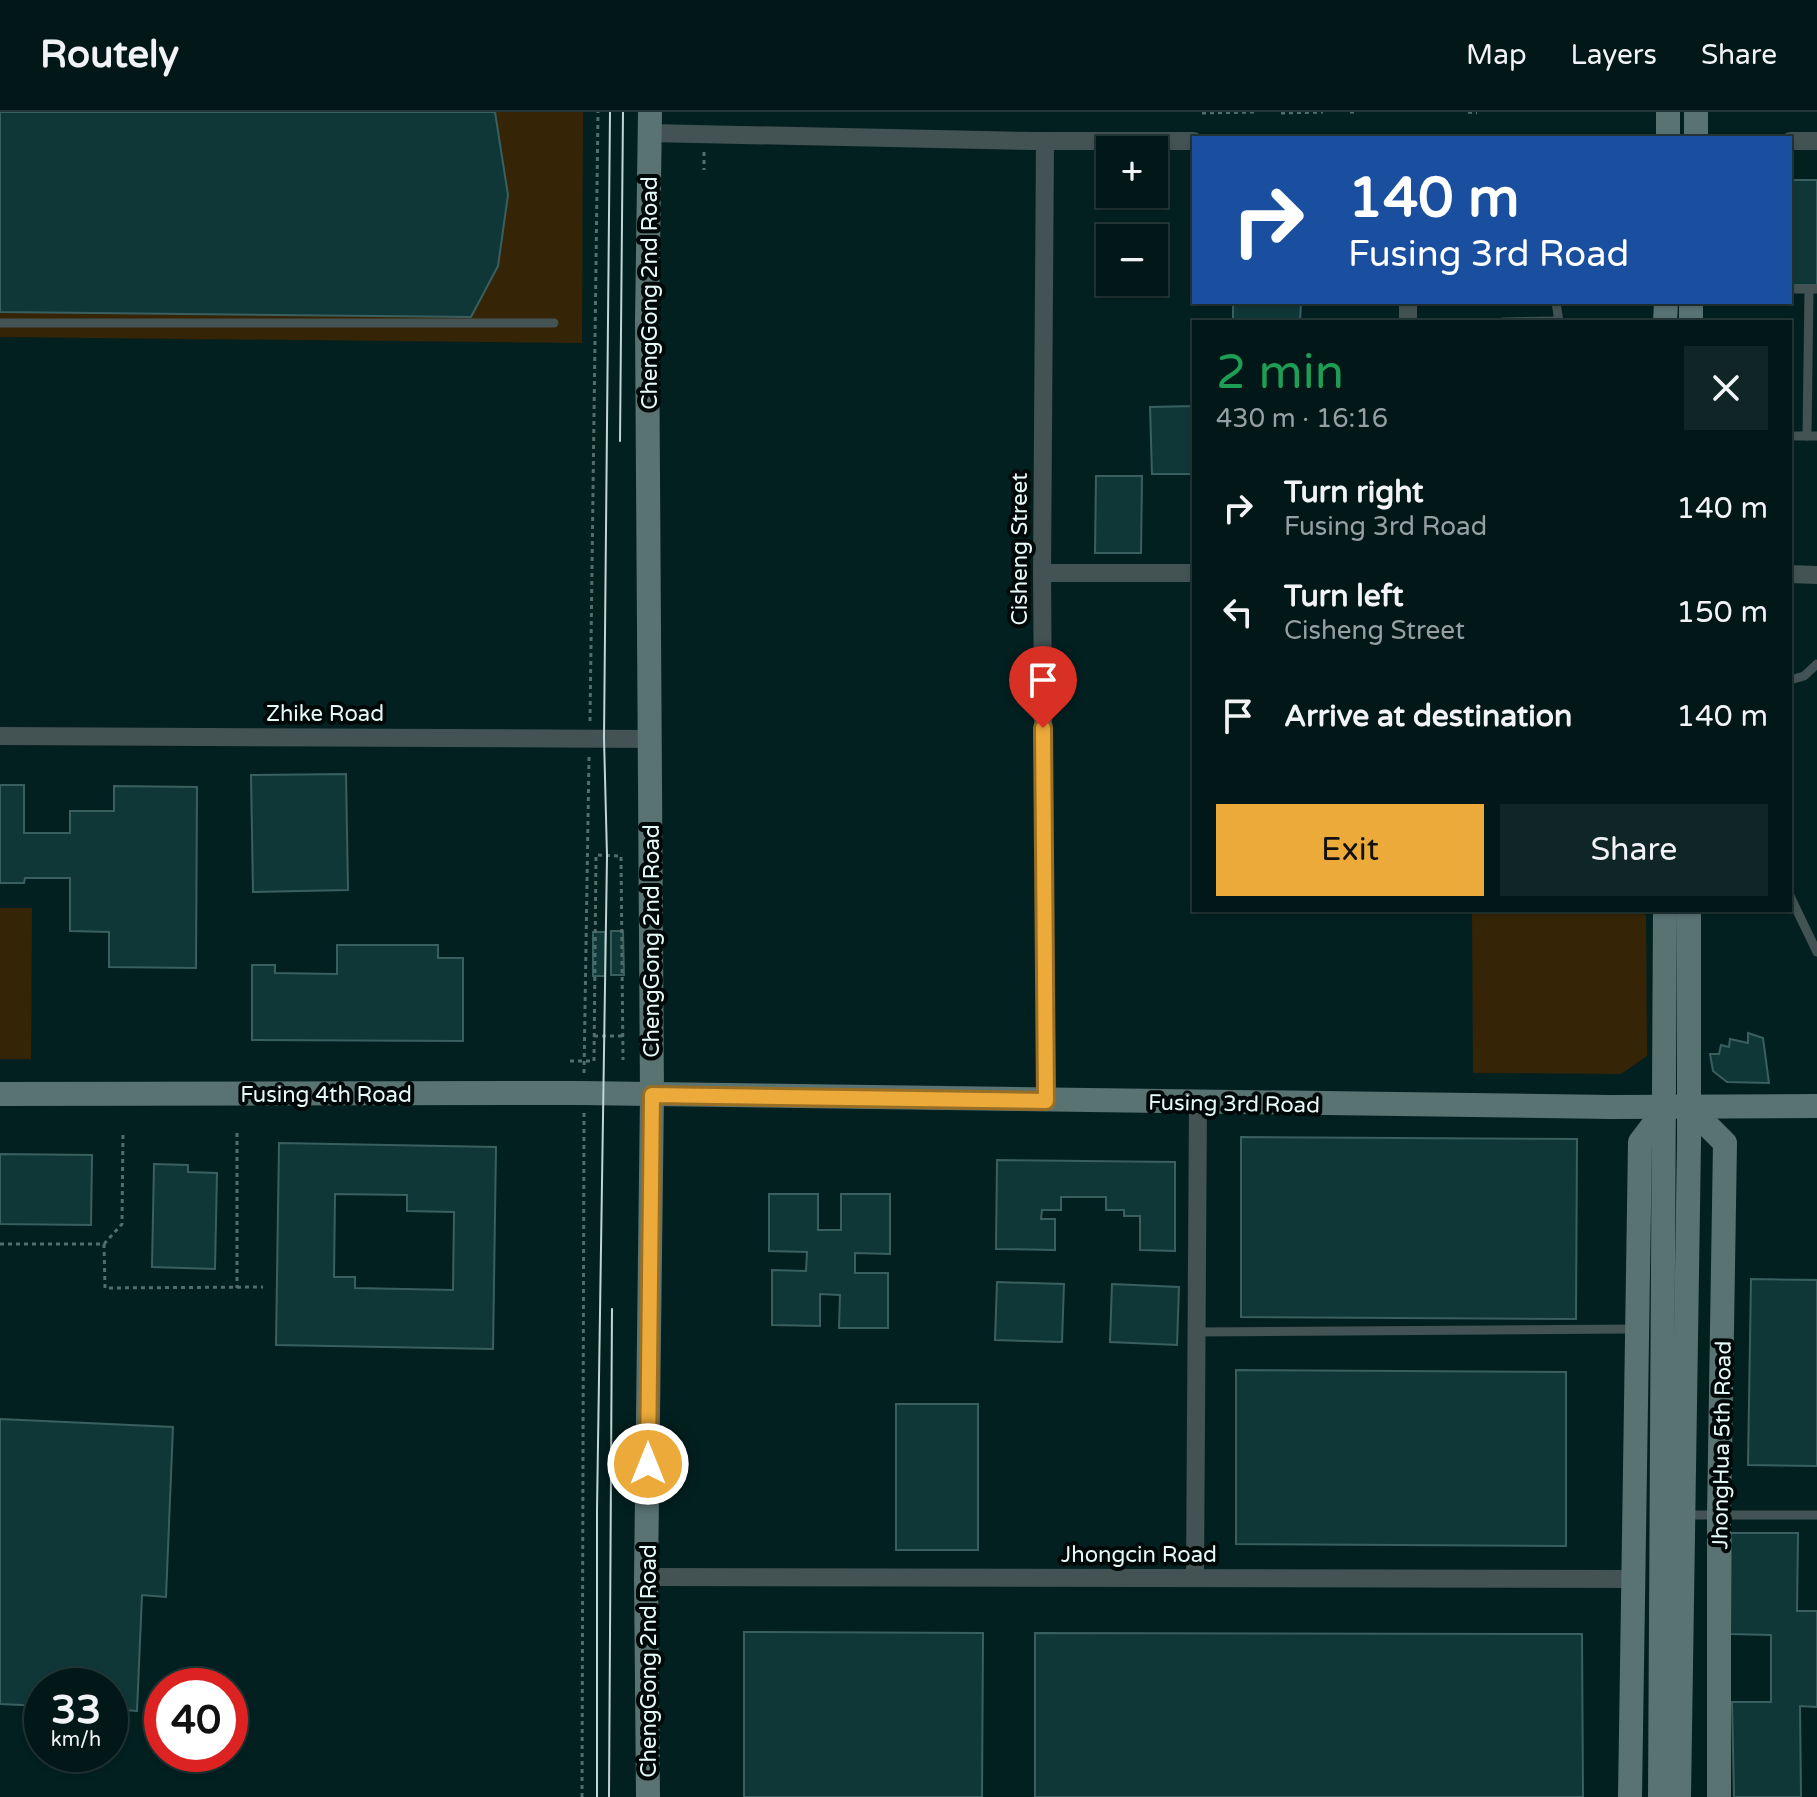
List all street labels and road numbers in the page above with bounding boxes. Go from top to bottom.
street label: ChengGong 2nd Road [637,176,663,410]
street label: Cisheng Street [1007,472,1033,626]
street label: Zhike Road [266,701,384,727]
street label: ChengGong 2nd Road [639,824,665,1058]
street label: Fusing 4th Road [240,1082,412,1108]
street label: Fusing 3rd Road [1148,1090,1320,1118]
street label: JhongHua 5th Road [1707,1341,1737,1549]
street label: Jhongcin Road [1061,1542,1217,1568]
street label: ChengGong 2nd Road [636,1544,662,1778]

